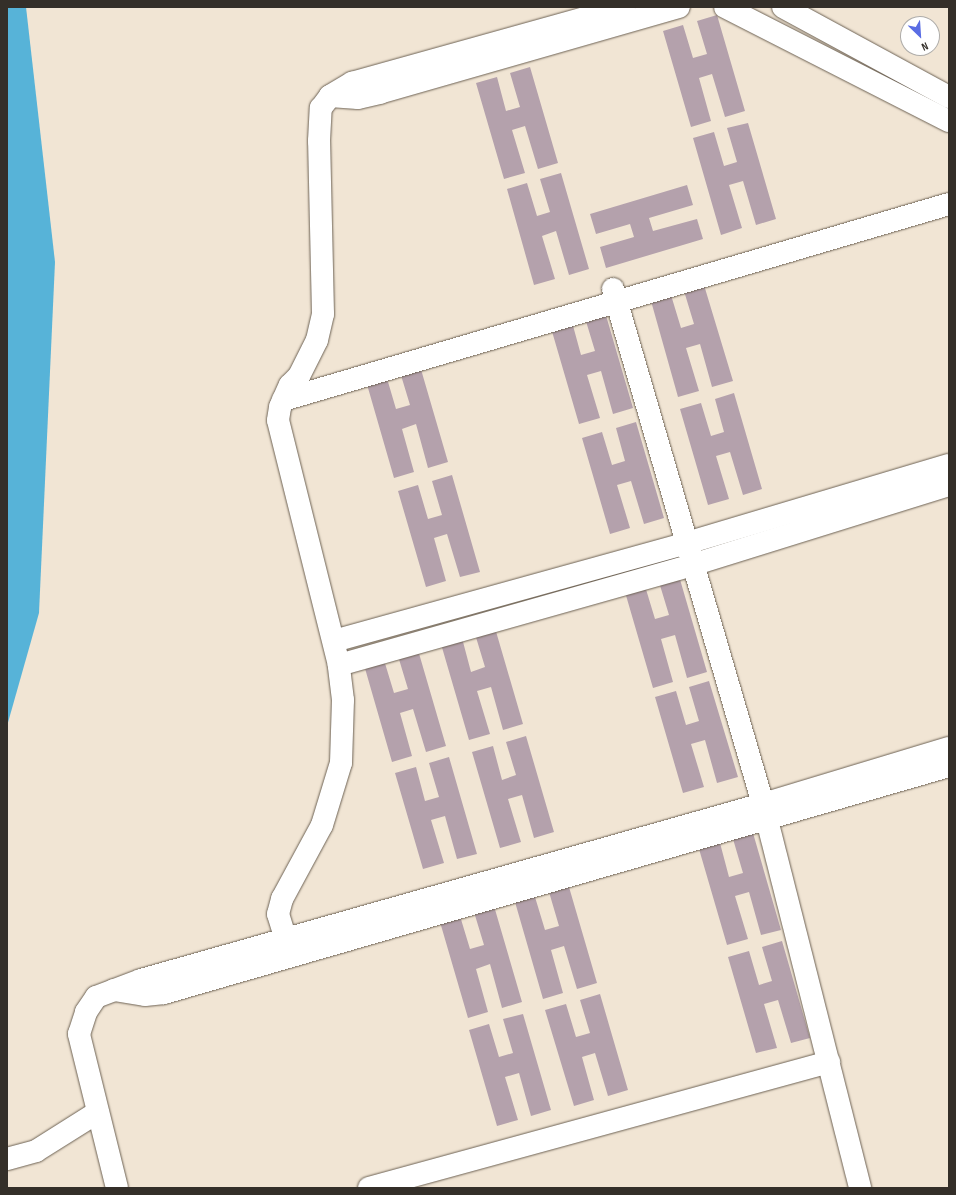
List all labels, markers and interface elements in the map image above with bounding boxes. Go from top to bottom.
north arrow [900,16,940,56]
text: N [919,39,930,54]

